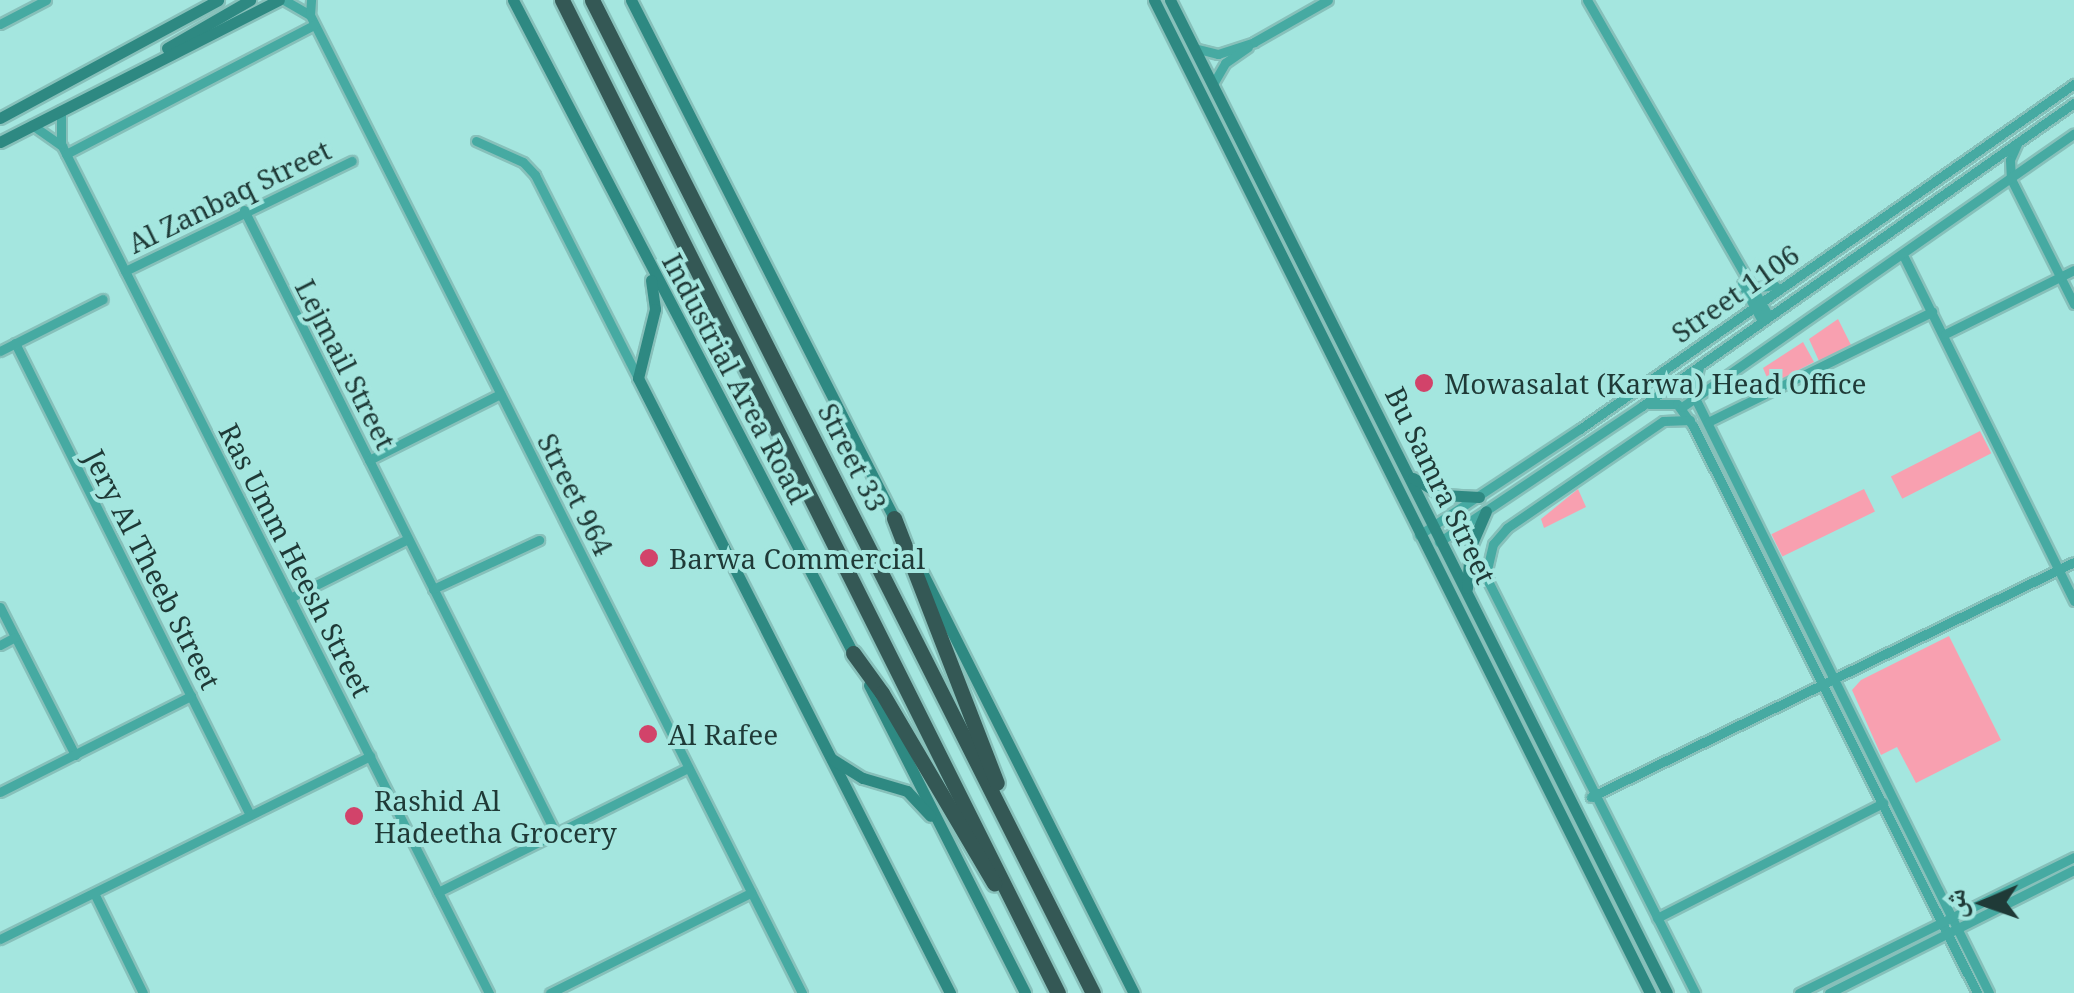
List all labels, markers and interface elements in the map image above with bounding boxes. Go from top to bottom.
street label: Al Zanbaq Street [122,132,336,260]
street label: Street 1106 [1665,237,1805,349]
street label: Industrial Area Road [656,247,816,509]
street label: Lejmail Street [289,273,403,455]
place label: Mowasalat (Karwa) Head Office [1444,366,1866,400]
marker: Mowasalat (Karwa) Head Office [1413,372,1435,394]
street label: Bu Samra Street [1379,381,1503,589]
street label: Street 33 [812,397,894,517]
street label: Ras Umm Heesh Street [212,418,380,702]
street label: Street 964 [531,427,621,561]
street label: Jery Al Theeb Street [78,444,228,694]
place label: Barwa Commercial [669,541,925,575]
marker: Barwa Commercial [638,547,660,569]
place label: Al Rafee [668,717,778,751]
marker: Al Rafee [637,723,659,745]
place label: Rashid Al Hadeetha Grocery [374,783,617,849]
marker: Rashid Al Hadeetha Grocery [343,805,365,827]
north arrow [1934,853,2034,953]
text: ش [1935,889,1974,920]

